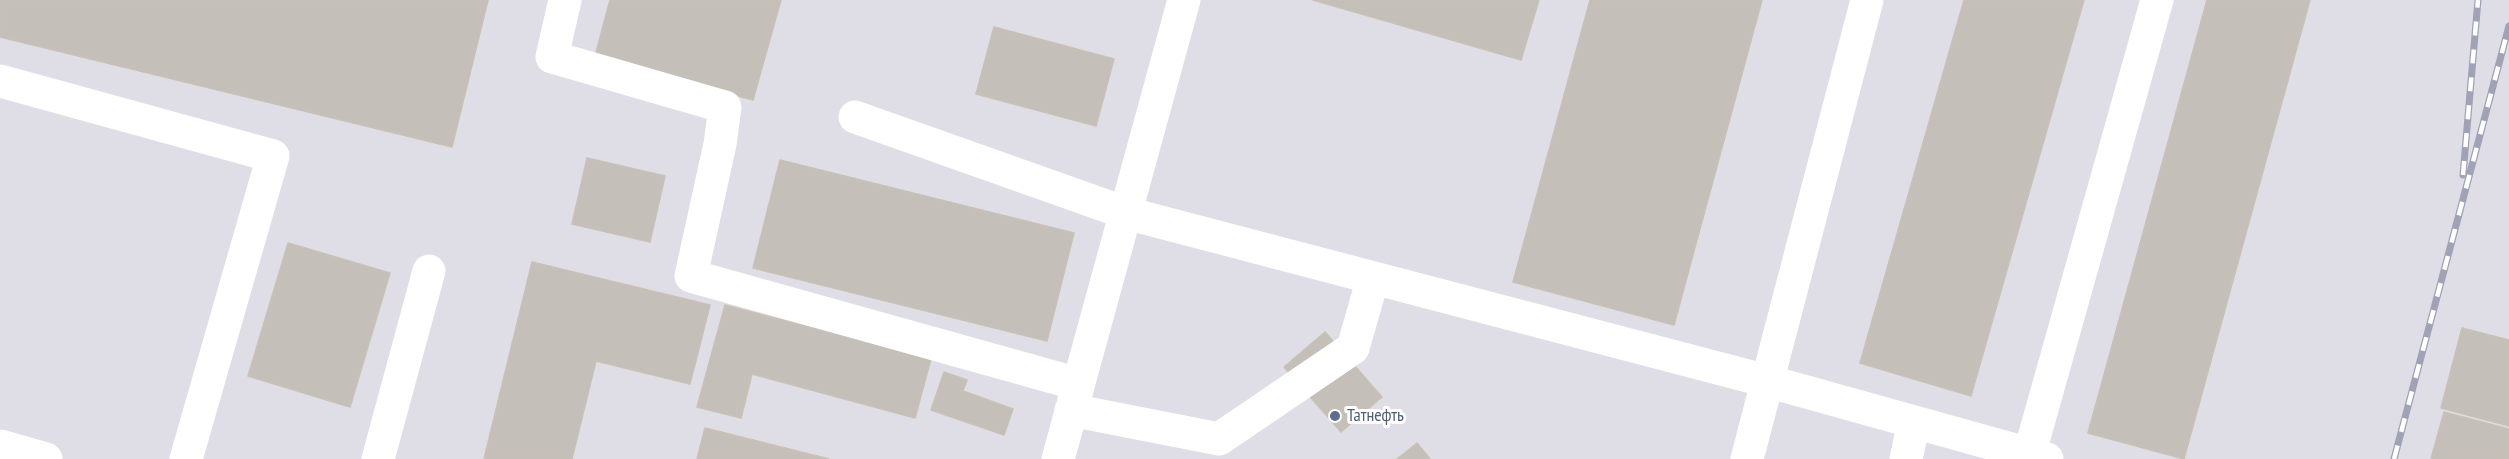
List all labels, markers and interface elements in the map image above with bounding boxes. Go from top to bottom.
place label: Татнефть [1347,405,1404,427]
marker: Татнефть [1328,409,1342,423]

